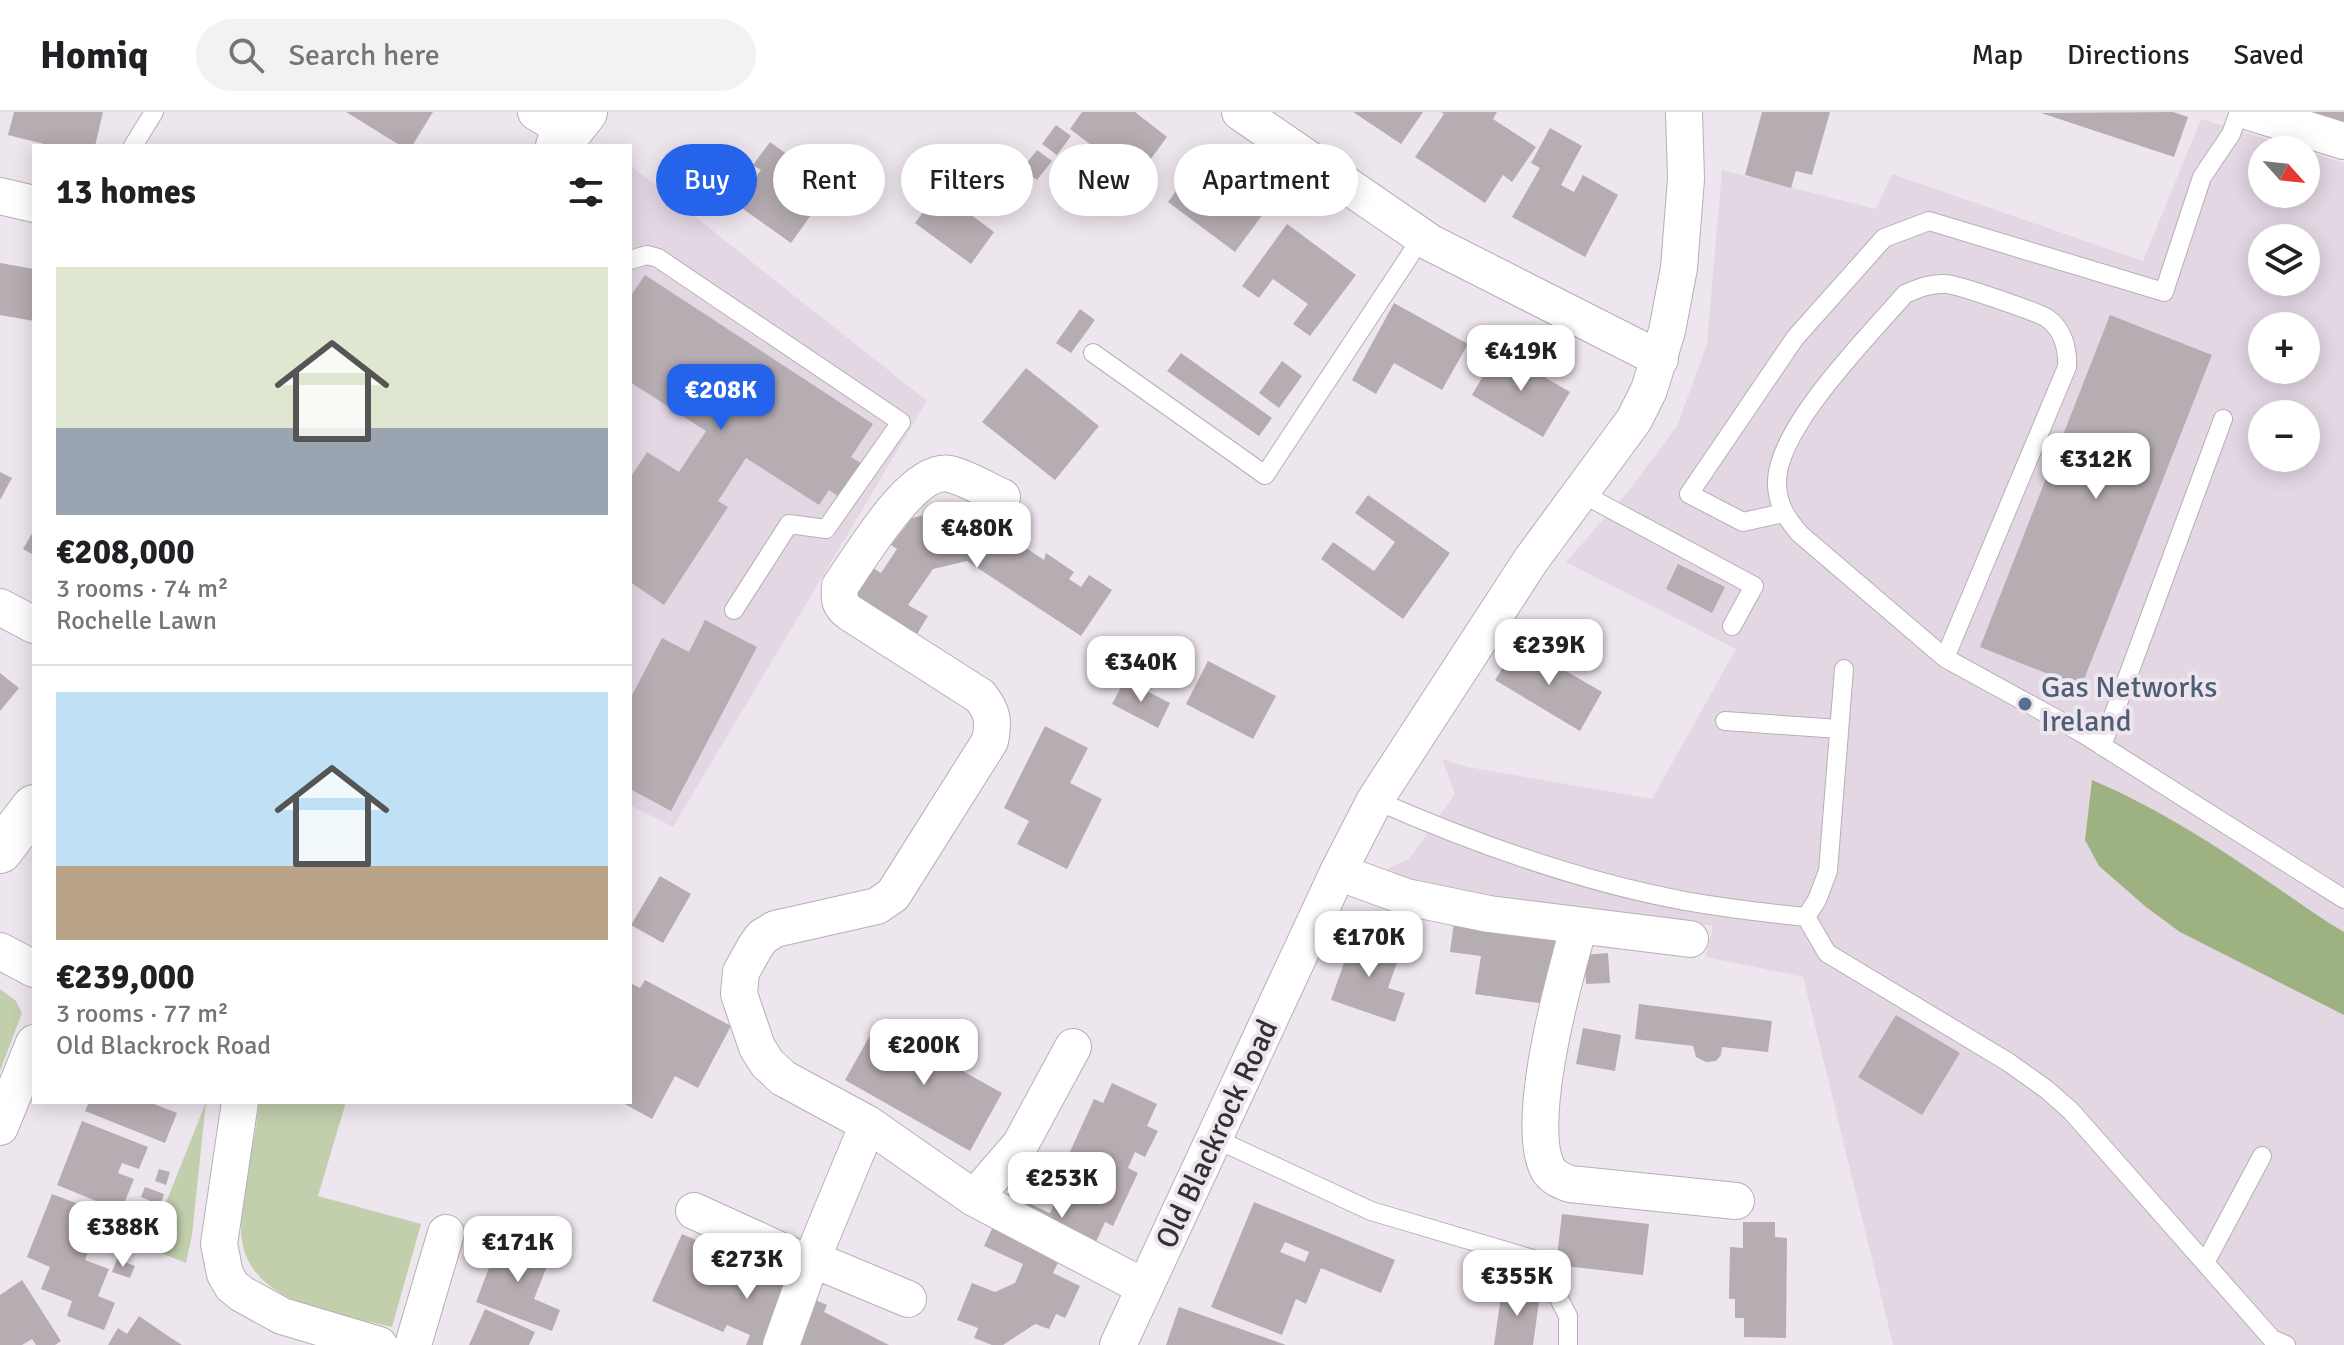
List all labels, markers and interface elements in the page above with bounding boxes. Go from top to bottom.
search box [196,19,756,91]
text: Homiq [40,32,148,79]
icon: search [224,33,268,77]
text: Search here [288,37,440,74]
text: Map [1971,38,2023,72]
text: Directions [2067,38,2189,72]
text: Saved [2233,38,2304,72]
north arrow [2248,136,2320,208]
map controls [2248,136,2320,472]
chip: Buy [656,144,757,216]
chip: Rent [773,144,885,216]
chip: Filters [901,144,1033,216]
chip: New [1049,144,1158,216]
chip: Apartment [1174,144,1358,216]
icon: filters [564,170,608,214]
text: 13 homes [56,171,196,213]
button: layers [2248,224,2320,296]
button: + [2248,312,2320,384]
icon: home [260,319,404,463]
pin: €419K [1465,325,1577,393]
text: €419K [1485,335,1557,367]
pin: €208K [665,364,777,432]
text: €208K [685,374,757,406]
button: − [2248,400,2320,472]
pin: €312K [2040,433,2152,501]
text: €312K [2060,443,2132,475]
pin: €480K [921,502,1033,570]
text: €480K [941,512,1013,544]
text: €208,000 [56,531,195,573]
text: 3 rooms · 74 m² [56,573,229,605]
text: Rochelle Lawn [56,605,217,637]
pin: €239K [1493,619,1605,687]
text: €239K [1513,629,1585,661]
pin: €340K [1085,636,1197,704]
text: €340K [1105,646,1177,678]
place label: Gas Networks Ireland [2041,669,2217,740]
marker: Gas Networks Ireland [2016,695,2034,713]
icon: home [260,744,404,888]
pin: €170K [1313,911,1425,979]
text: €170K [1333,921,1405,953]
text: €239,000 [56,956,195,998]
text: 3 rooms · 77 m² [56,998,229,1030]
street label: Old Blackrock Road [1148,1014,1286,1254]
pin: €200K [868,1019,980,1087]
text: €200K [888,1029,960,1061]
text: Old Blackrock Road [56,1030,271,1062]
pin: €253K [1006,1152,1118,1220]
text: €253K [1026,1162,1098,1194]
pin: €388K [67,1201,179,1269]
text: €388K [87,1211,159,1243]
pin: €171K [462,1216,574,1284]
text: €171K [482,1226,554,1258]
pin: €273K [691,1233,803,1301]
text: €273K [711,1243,783,1275]
pin: €355K [1461,1250,1573,1318]
text: €355K [1481,1260,1553,1292]

